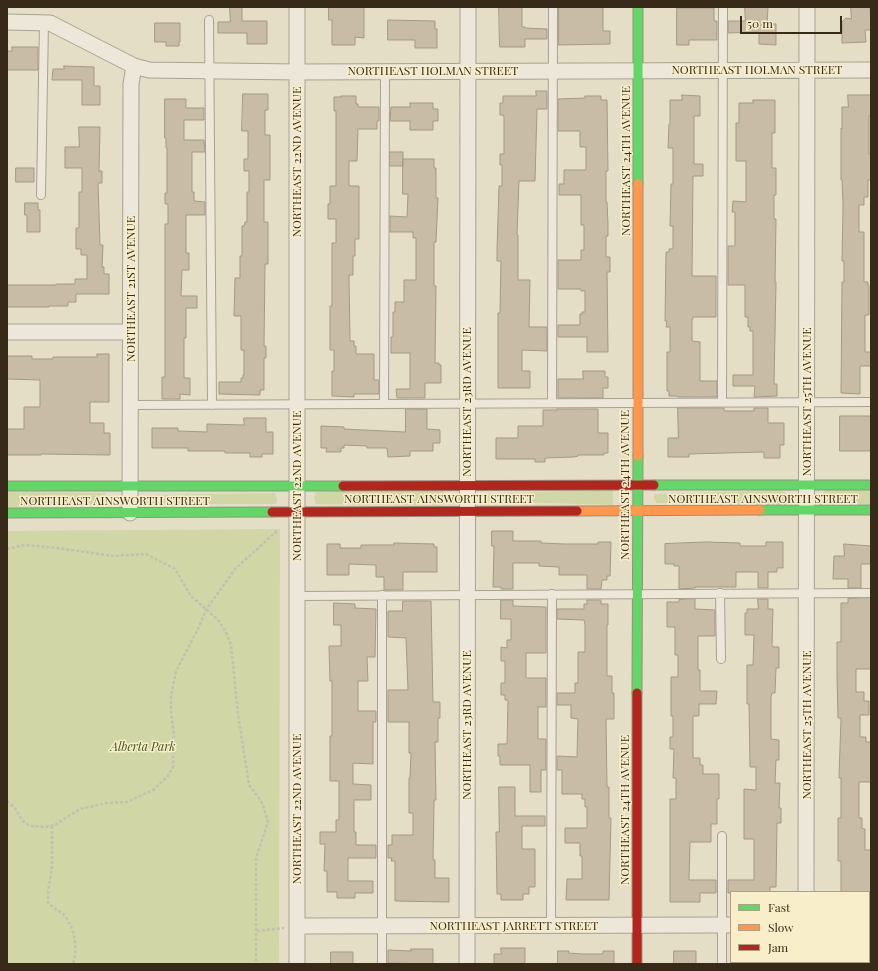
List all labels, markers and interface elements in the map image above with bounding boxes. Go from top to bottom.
scale bar [742,8,844,34]
text: 50 m [747,15,773,31]
street label: NORTHEAST HOLMAN STREET [671,63,843,77]
street label: NORTHEAST HOLMAN STREET [347,64,519,78]
street label: NORTHEAST 24TH AVENUE [619,86,633,236]
street label: NORTHEAST 22ND AVENUE [290,87,304,237]
street label: NORTHEAST 21ST AVENUE [124,216,138,362]
street label: NORTHEAST 23RD AVENUE [460,327,474,477]
street label: NORTHEAST 25TH AVENUE [800,327,814,477]
street label: NORTHEAST 24TH AVENUE [618,410,632,560]
street label: NORTHEAST 22ND AVENUE [290,411,304,561]
street label: NORTHEAST AINSWORTH STREET [344,492,534,506]
street label: NORTHEAST AINSWORTH STREET [668,492,858,506]
street label: NORTHEAST AINSWORTH STREET [20,494,210,508]
street label: NORTHEAST 23RD AVENUE [460,650,474,800]
street label: NORTHEAST 25TH AVENUE [800,650,814,800]
street label: NORTHEAST 22ND AVENUE [290,734,304,884]
street label: NORTHEAST 24TH AVENUE [618,735,632,885]
park label: Alberta Park [110,740,176,754]
legend [730,891,870,963]
text: Fast [768,899,790,915]
street label: NORTHEAST JARRETT STREET [430,919,598,933]
text: Slow [768,919,794,935]
text: Jam [768,939,788,955]

